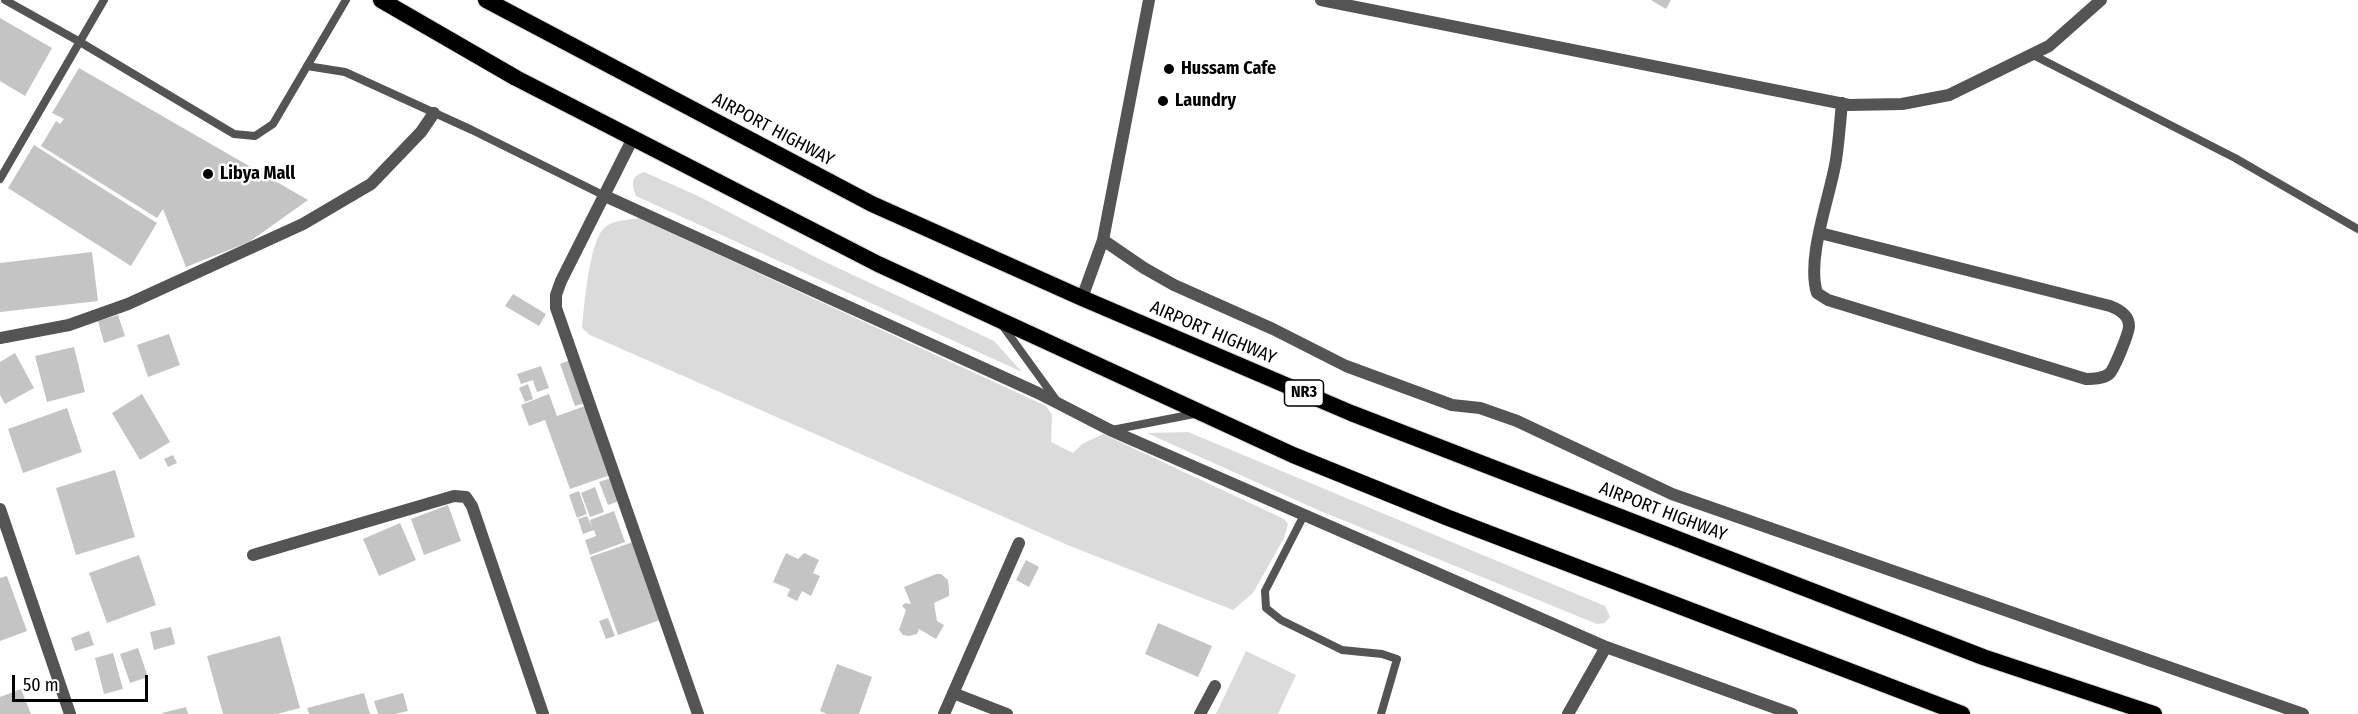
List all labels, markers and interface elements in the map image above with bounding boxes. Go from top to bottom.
place label: Hussam Cafe [1181,58,1276,80]
marker: Hussam Cafe [1162,62,1176,76]
street label: AIRPORT HIGHWAY [709,89,837,171]
place label: Laundry [1175,90,1236,112]
marker: Laundry [1156,94,1170,108]
place label: Libya Mall [220,163,295,185]
marker: Libya Mall [201,167,215,181]
street label: AIRPORT HIGHWAY [1147,297,1279,369]
road number: NR3 [1284,380,1324,406]
street label: AIRPORT HIGHWAY [1596,478,1730,546]
scale bar [15,663,152,701]
text: 50 m [23,674,59,696]

